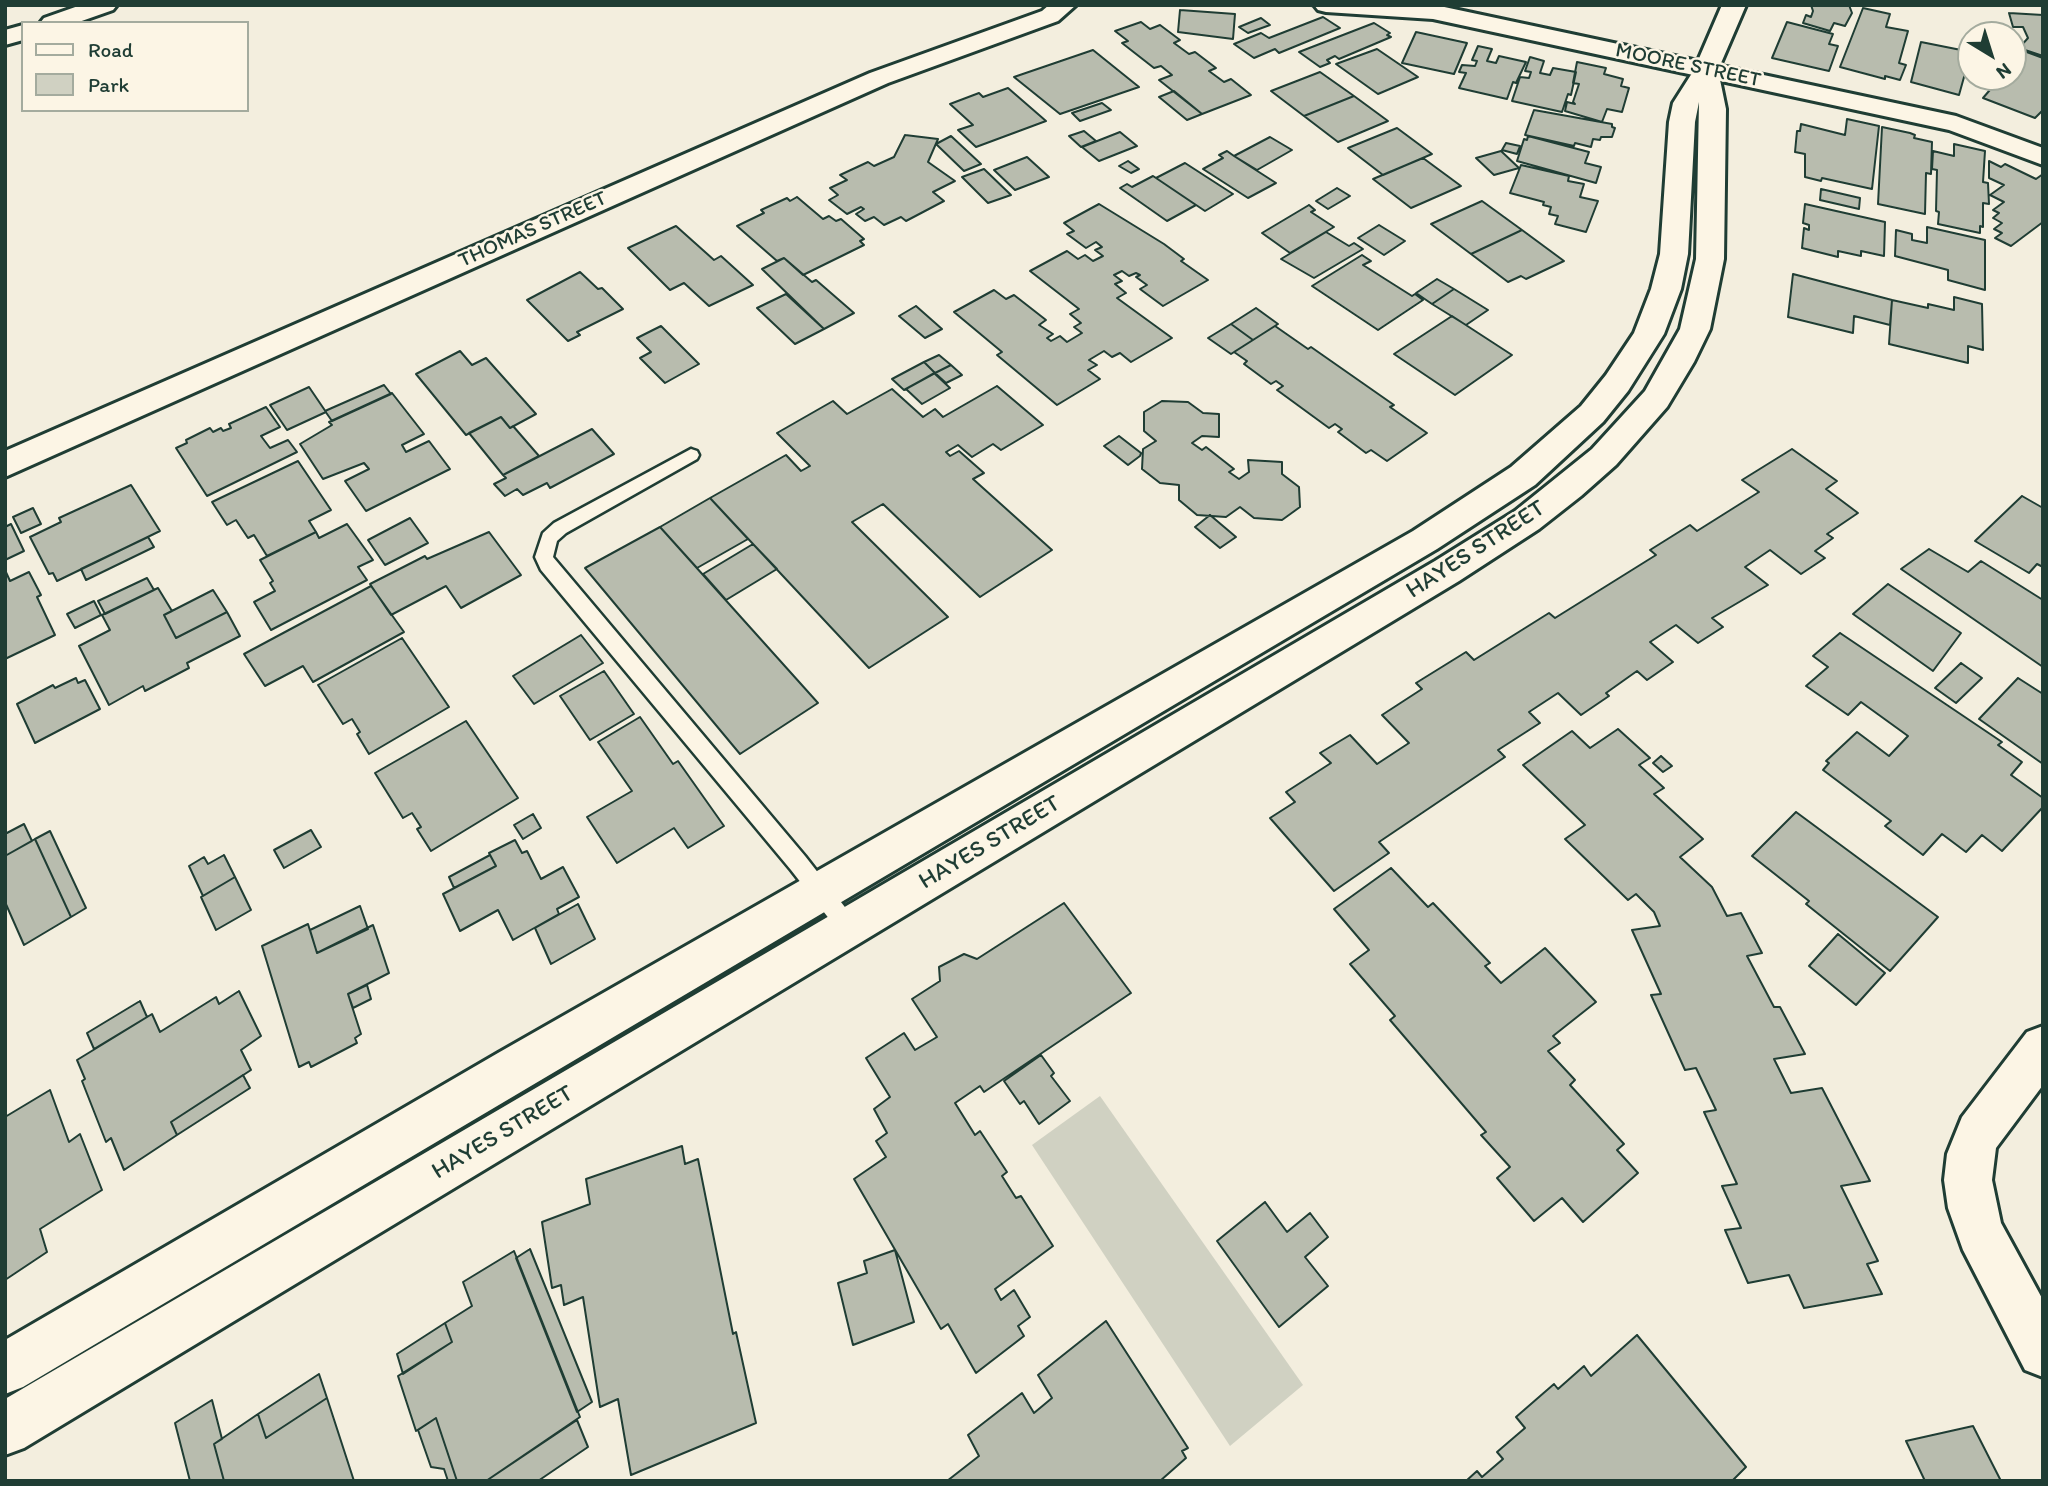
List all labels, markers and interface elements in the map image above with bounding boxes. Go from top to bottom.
legend [21,21,248,112]
north arrow [1957,21,2027,91]
text: Road [88,37,133,62]
street label: MOORE STREET [1613,38,1763,94]
text: N [1992,58,2016,84]
text: Park [88,72,129,97]
street label: THOMAS STREET [455,186,611,274]
street label: HAYES STREET [1401,494,1551,606]
street label: HAYES STREET [914,789,1066,897]
street label: HAYES STREET [427,1079,579,1187]

